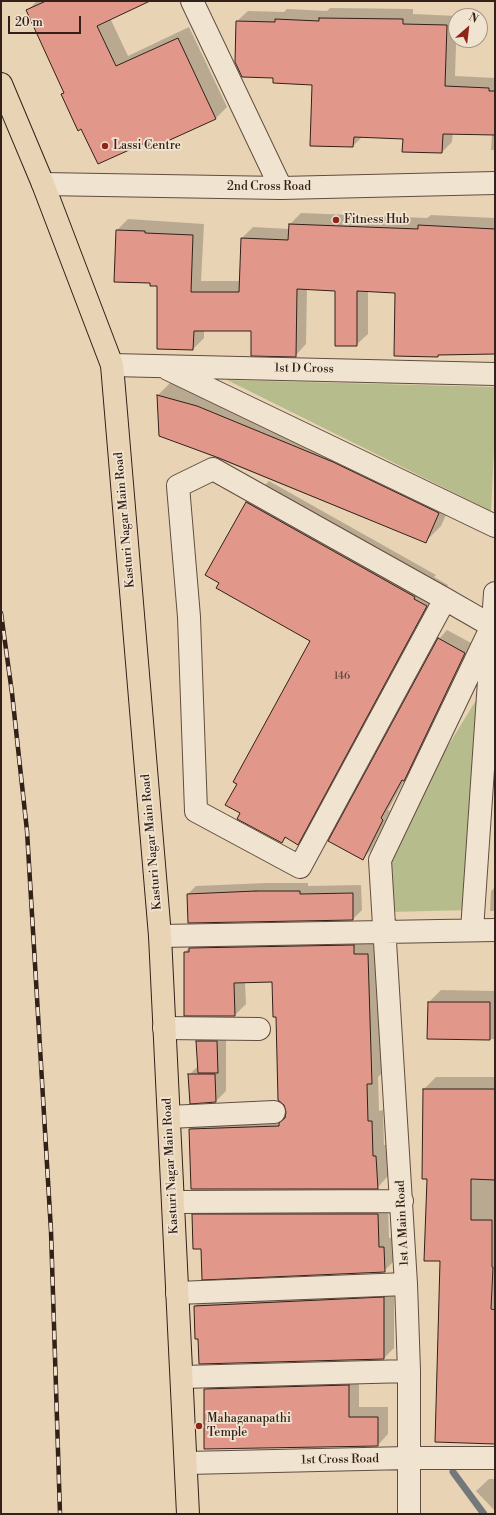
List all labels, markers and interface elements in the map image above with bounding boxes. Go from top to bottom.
scale bar [10,8,83,34]
north arrow [448,8,488,48]
text: N [466,10,480,27]
text: 20 m [15,15,43,30]
place label: Lassi Centre [113,139,181,153]
marker: Lassi Centre [100,141,110,151]
street label: 2nd Cross Road [227,180,311,194]
place label: Fitness Hub [344,213,409,227]
marker: Fitness Hub [331,215,341,225]
street label: 1st D Cross [274,361,334,377]
street label: Kasturi Nagar Main Road [112,451,138,589]
house number: 146 [334,671,350,683]
street label: Kasturi Nagar Main Road [139,773,165,911]
street label: Kasturi Nagar Main Road [160,1097,182,1235]
street label: 1st A Main Road [394,1180,412,1266]
place label: Mahaganapathi Temple [207,1412,291,1440]
marker: Mahaganapathi Temple [194,1421,204,1431]
street label: 1st Cross Road [301,1452,379,1468]

